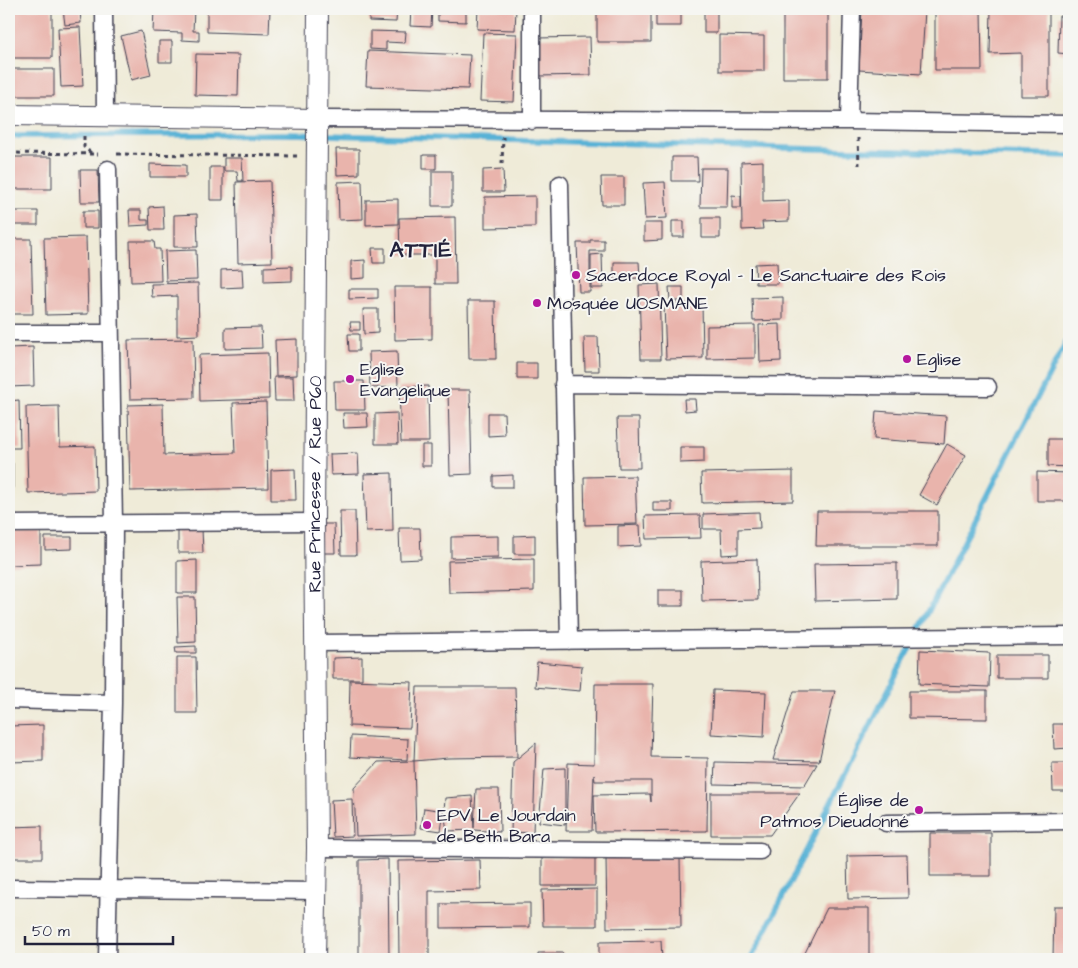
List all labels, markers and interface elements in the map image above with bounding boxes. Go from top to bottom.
district label: ATTIÉ [390,235,452,266]
place label: Sacerdoce Royal - Le Sanctuaire des Rois [586,263,946,289]
marker: Sacerdoce Royal - Le Sanctuaire des Rois [570,269,582,281]
place label: Mosquée UOSMANE [547,291,709,316]
marker: Mosquée UOSMANE [531,297,543,309]
place label: Eglise [917,347,962,373]
marker: Eglise [901,353,913,365]
place label: Eglise Evangelique [360,357,451,404]
marker: Eglise Evangelique [344,373,356,385]
street label: Rue Princesse / Rue P60 [302,376,328,593]
place label: Église de Patmos Dieudonné [760,788,909,834]
place label: EPV Le Jourdain de Beth Bara [437,803,576,849]
marker: Église de Patmos Dieudonné [913,804,925,816]
marker: EPV Le Jourdain de Beth Bara [421,819,433,831]
scale bar [25,913,172,945]
text: 50 m [32,921,70,942]

